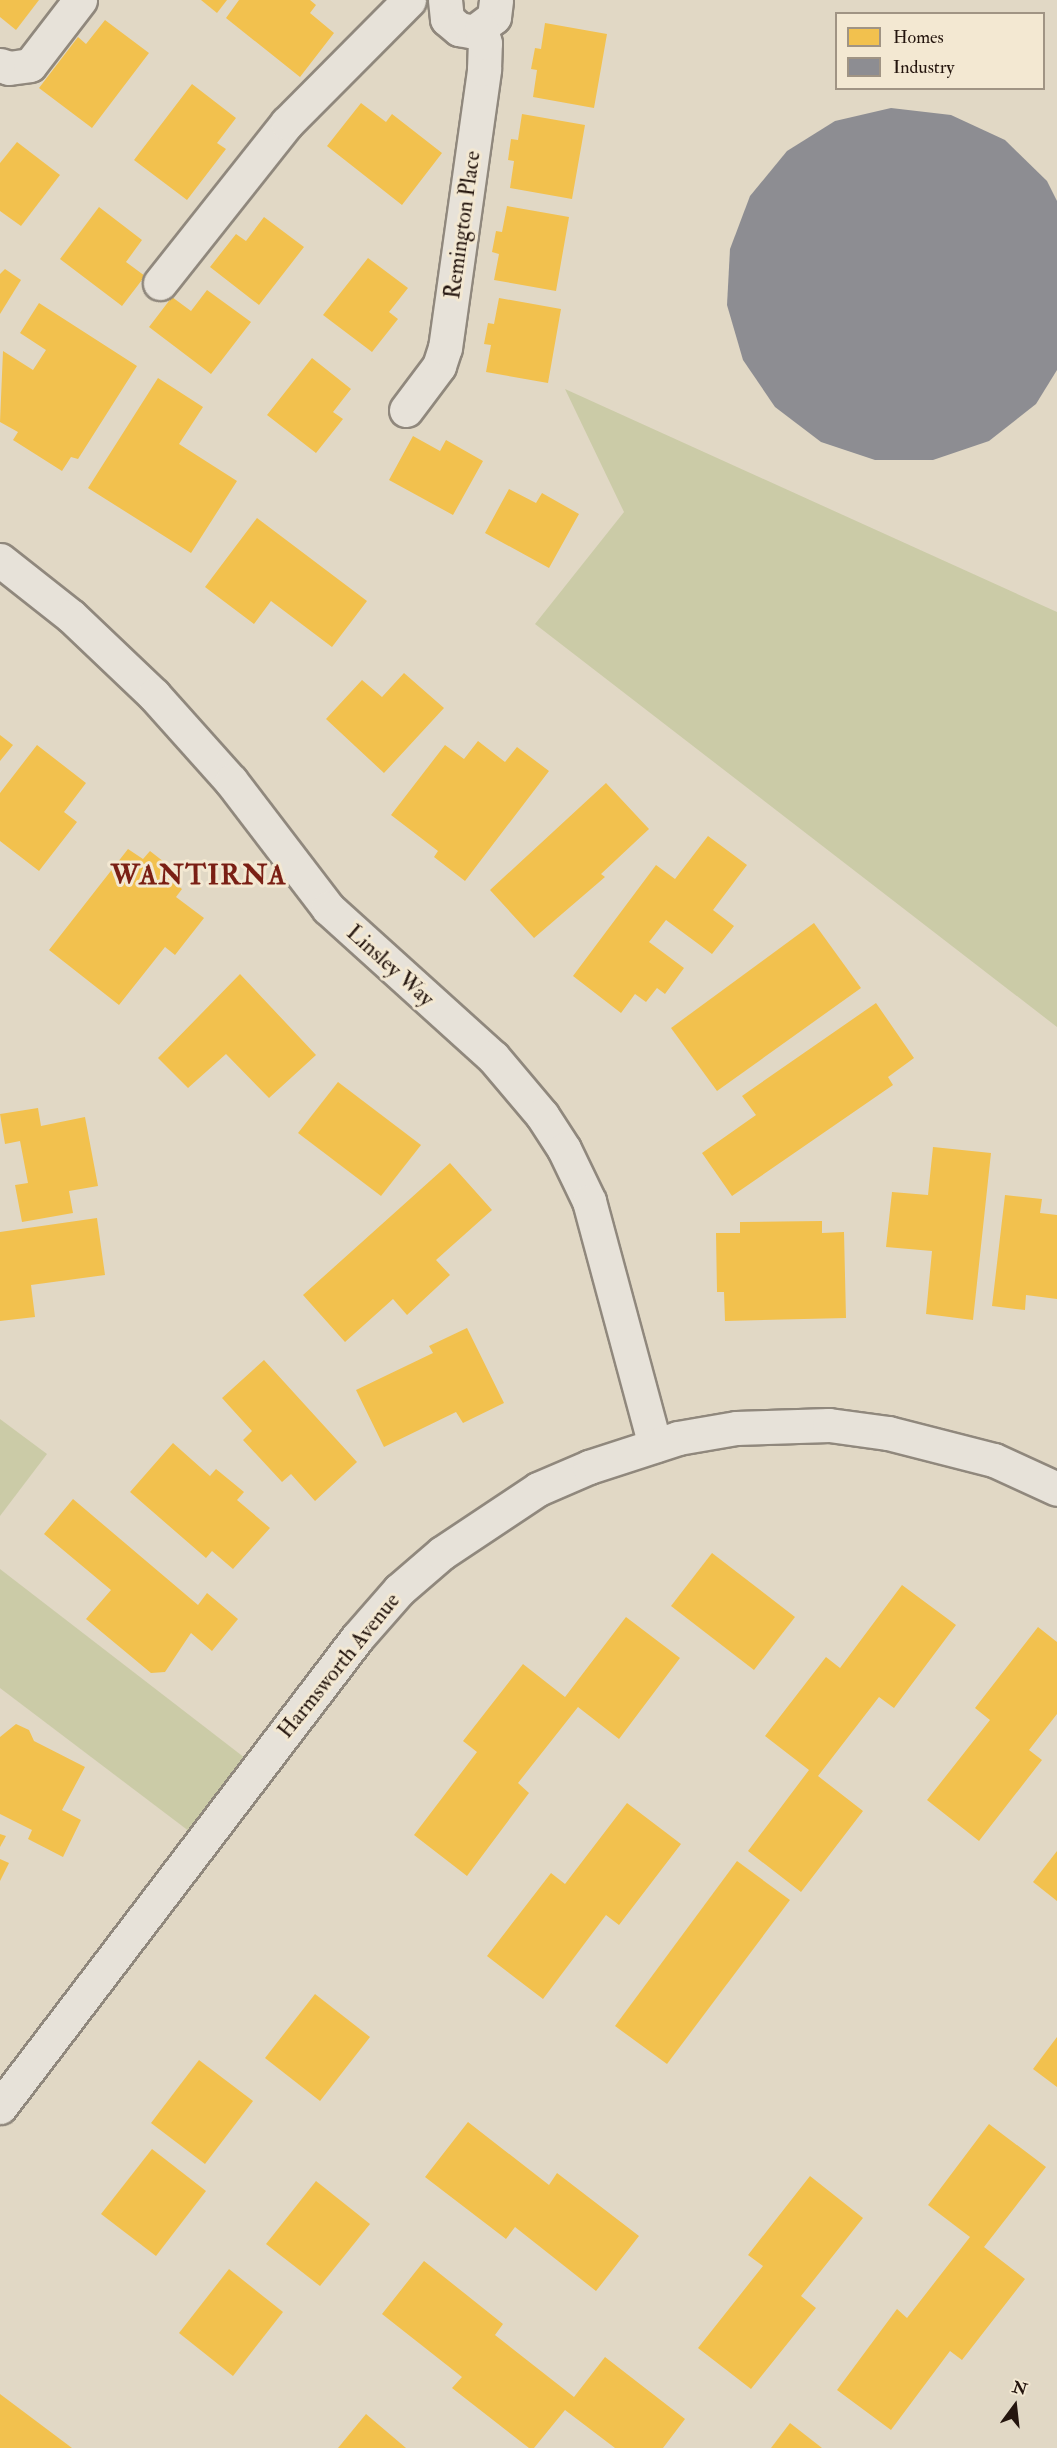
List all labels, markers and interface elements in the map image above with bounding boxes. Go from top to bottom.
legend [835,12,1045,90]
text: Homes [893,26,944,49]
text: Industry [893,56,954,79]
street label: Remington Place [440,149,486,301]
district label: WANTIRNA [111,859,287,893]
street label: Linsley Way [341,920,439,1012]
street label: Harmsworth Avenue [272,1588,406,1744]
north arrow [985,2376,1045,2436]
text: N [1010,2377,1029,2400]

